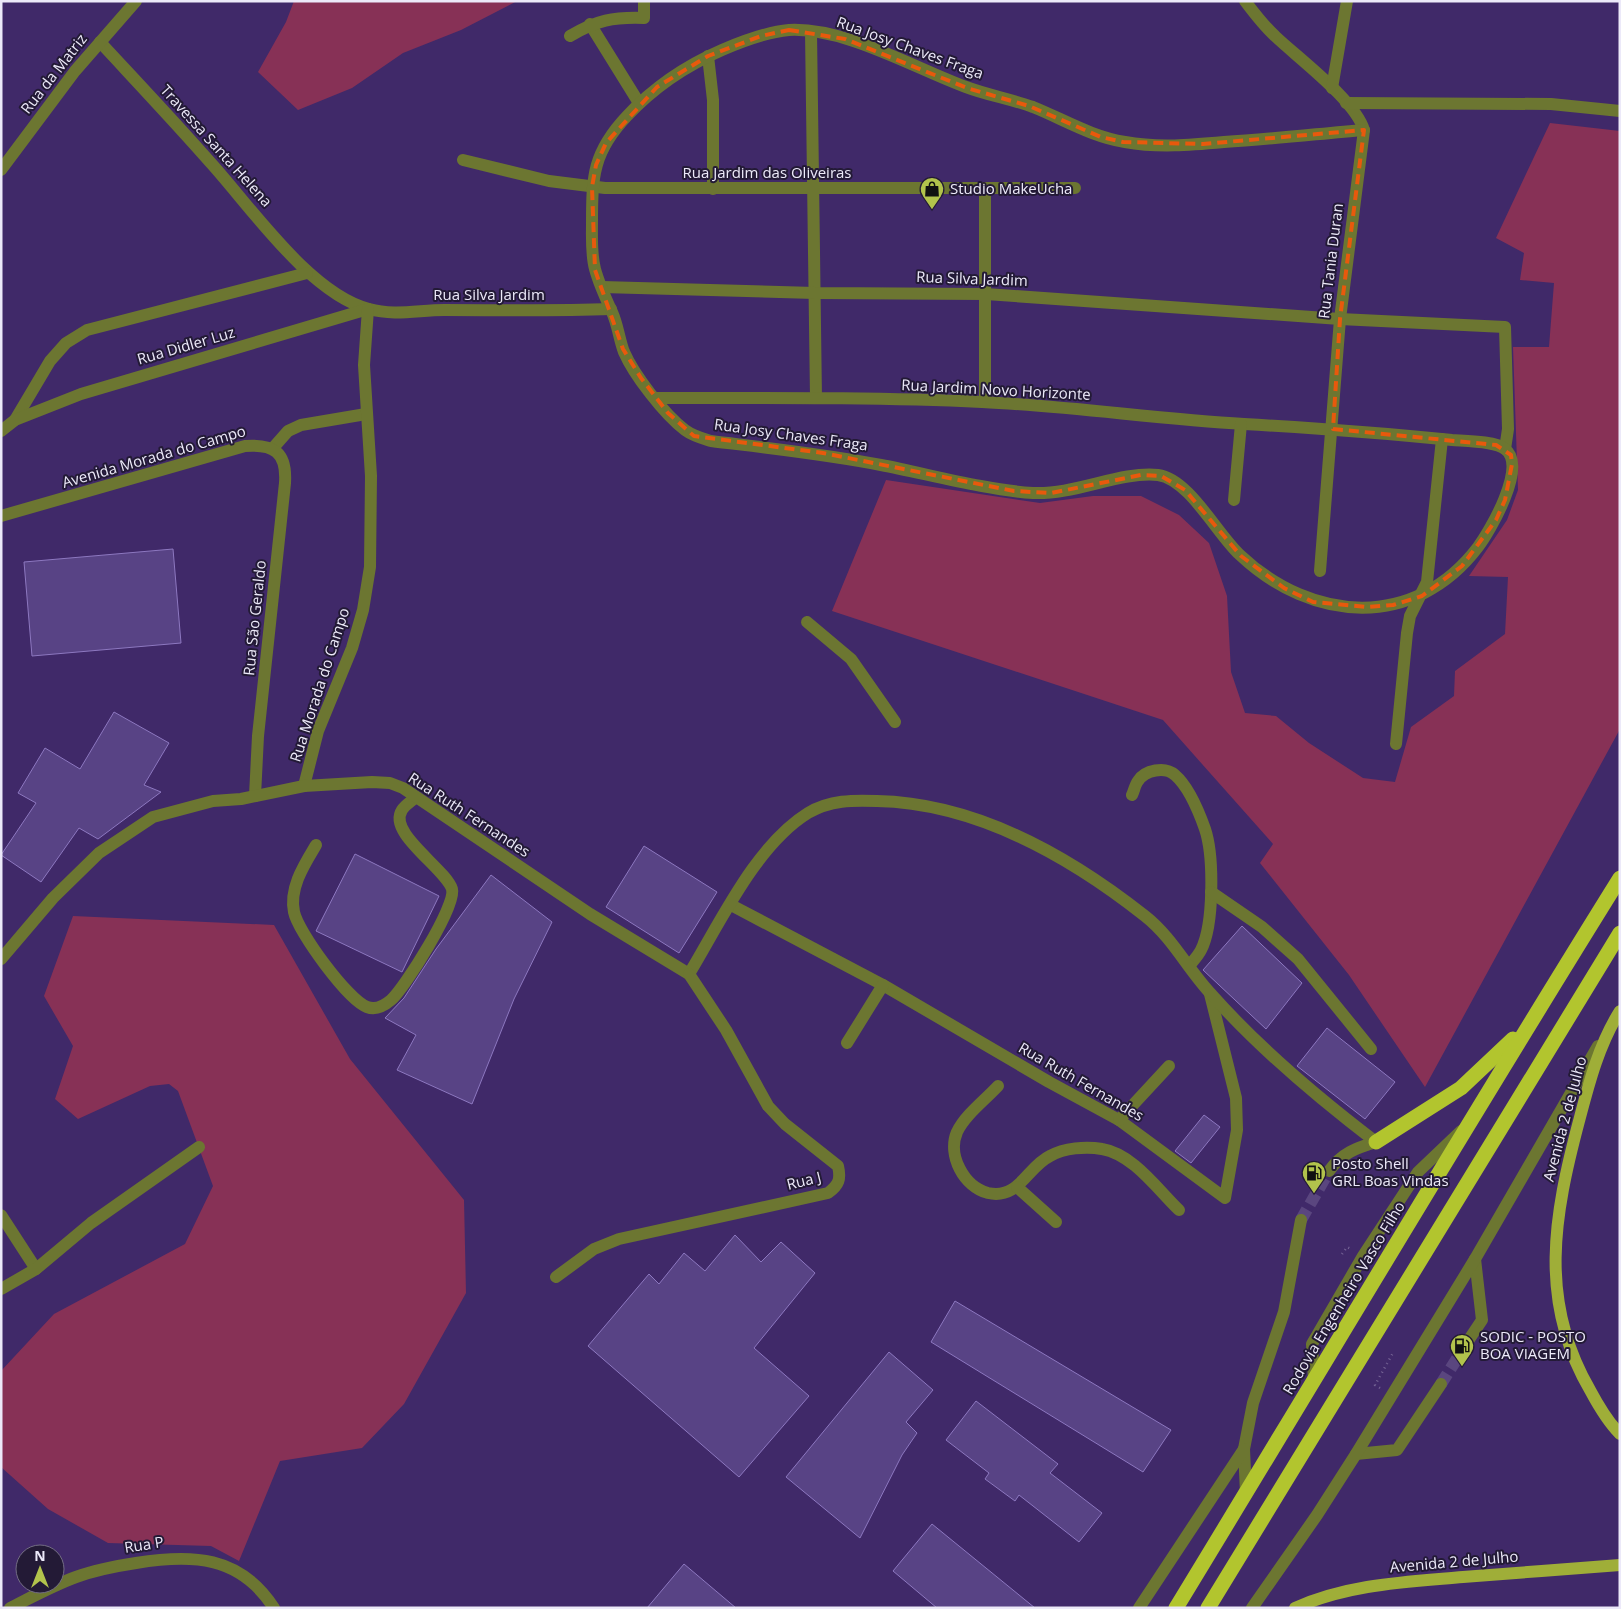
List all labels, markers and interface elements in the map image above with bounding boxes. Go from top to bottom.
street label: Rua Josy Chaves Fraga [834,11,987,83]
street label: Rua da Matriz [16,29,91,117]
street label: Travessa Santa Helena [157,80,277,211]
street label: Rua Jardim das Oliveiras [682,162,852,182]
shop icon: Studio MakeUcha [919,176,945,210]
place label: Studio MakeUcha [950,178,1072,198]
street label: Rua Tania Duran [1313,202,1347,320]
street label: Rua Silva Jardim [916,266,1028,290]
street label: Rua Silva Jardim [433,284,545,304]
street label: Rua Didler Luz [134,322,237,369]
street label: Rua Jardim Novo Horizonte [901,374,1091,404]
street label: Rua Josy Chaves Fraga [713,413,869,455]
street label: Avenida Morada do Campo [60,420,248,492]
street label: Rua São Geraldo [238,559,270,677]
street label: Rua Morada do Campo [285,605,353,764]
street label: Rua Ruth Fernandes [405,767,534,861]
street label: Rua Ruth Fernandes [1015,1037,1148,1125]
street label: Avenida 2 de Julho [1538,1054,1590,1184]
place label: Posto Shell GRL Boas Vindas [1332,1153,1449,1190]
fuel station icon: Posto Shell GRL Boas Vindas [1301,1160,1327,1194]
street label: Rua J [784,1166,823,1194]
street label: Rodovia Engenheiro Vasco Filho [1277,1197,1409,1398]
place label: SODIC - POSTO BOA VIAGEM [1480,1326,1586,1363]
fuel station icon: SODIC - POSTO BOA VIAGEM [1449,1333,1475,1367]
street label: Rua P [123,1531,165,1557]
north arrow [15,1544,65,1594]
street label: Avenida 2 de Julho [1389,1545,1519,1577]
text: N [34,1546,46,1565]

